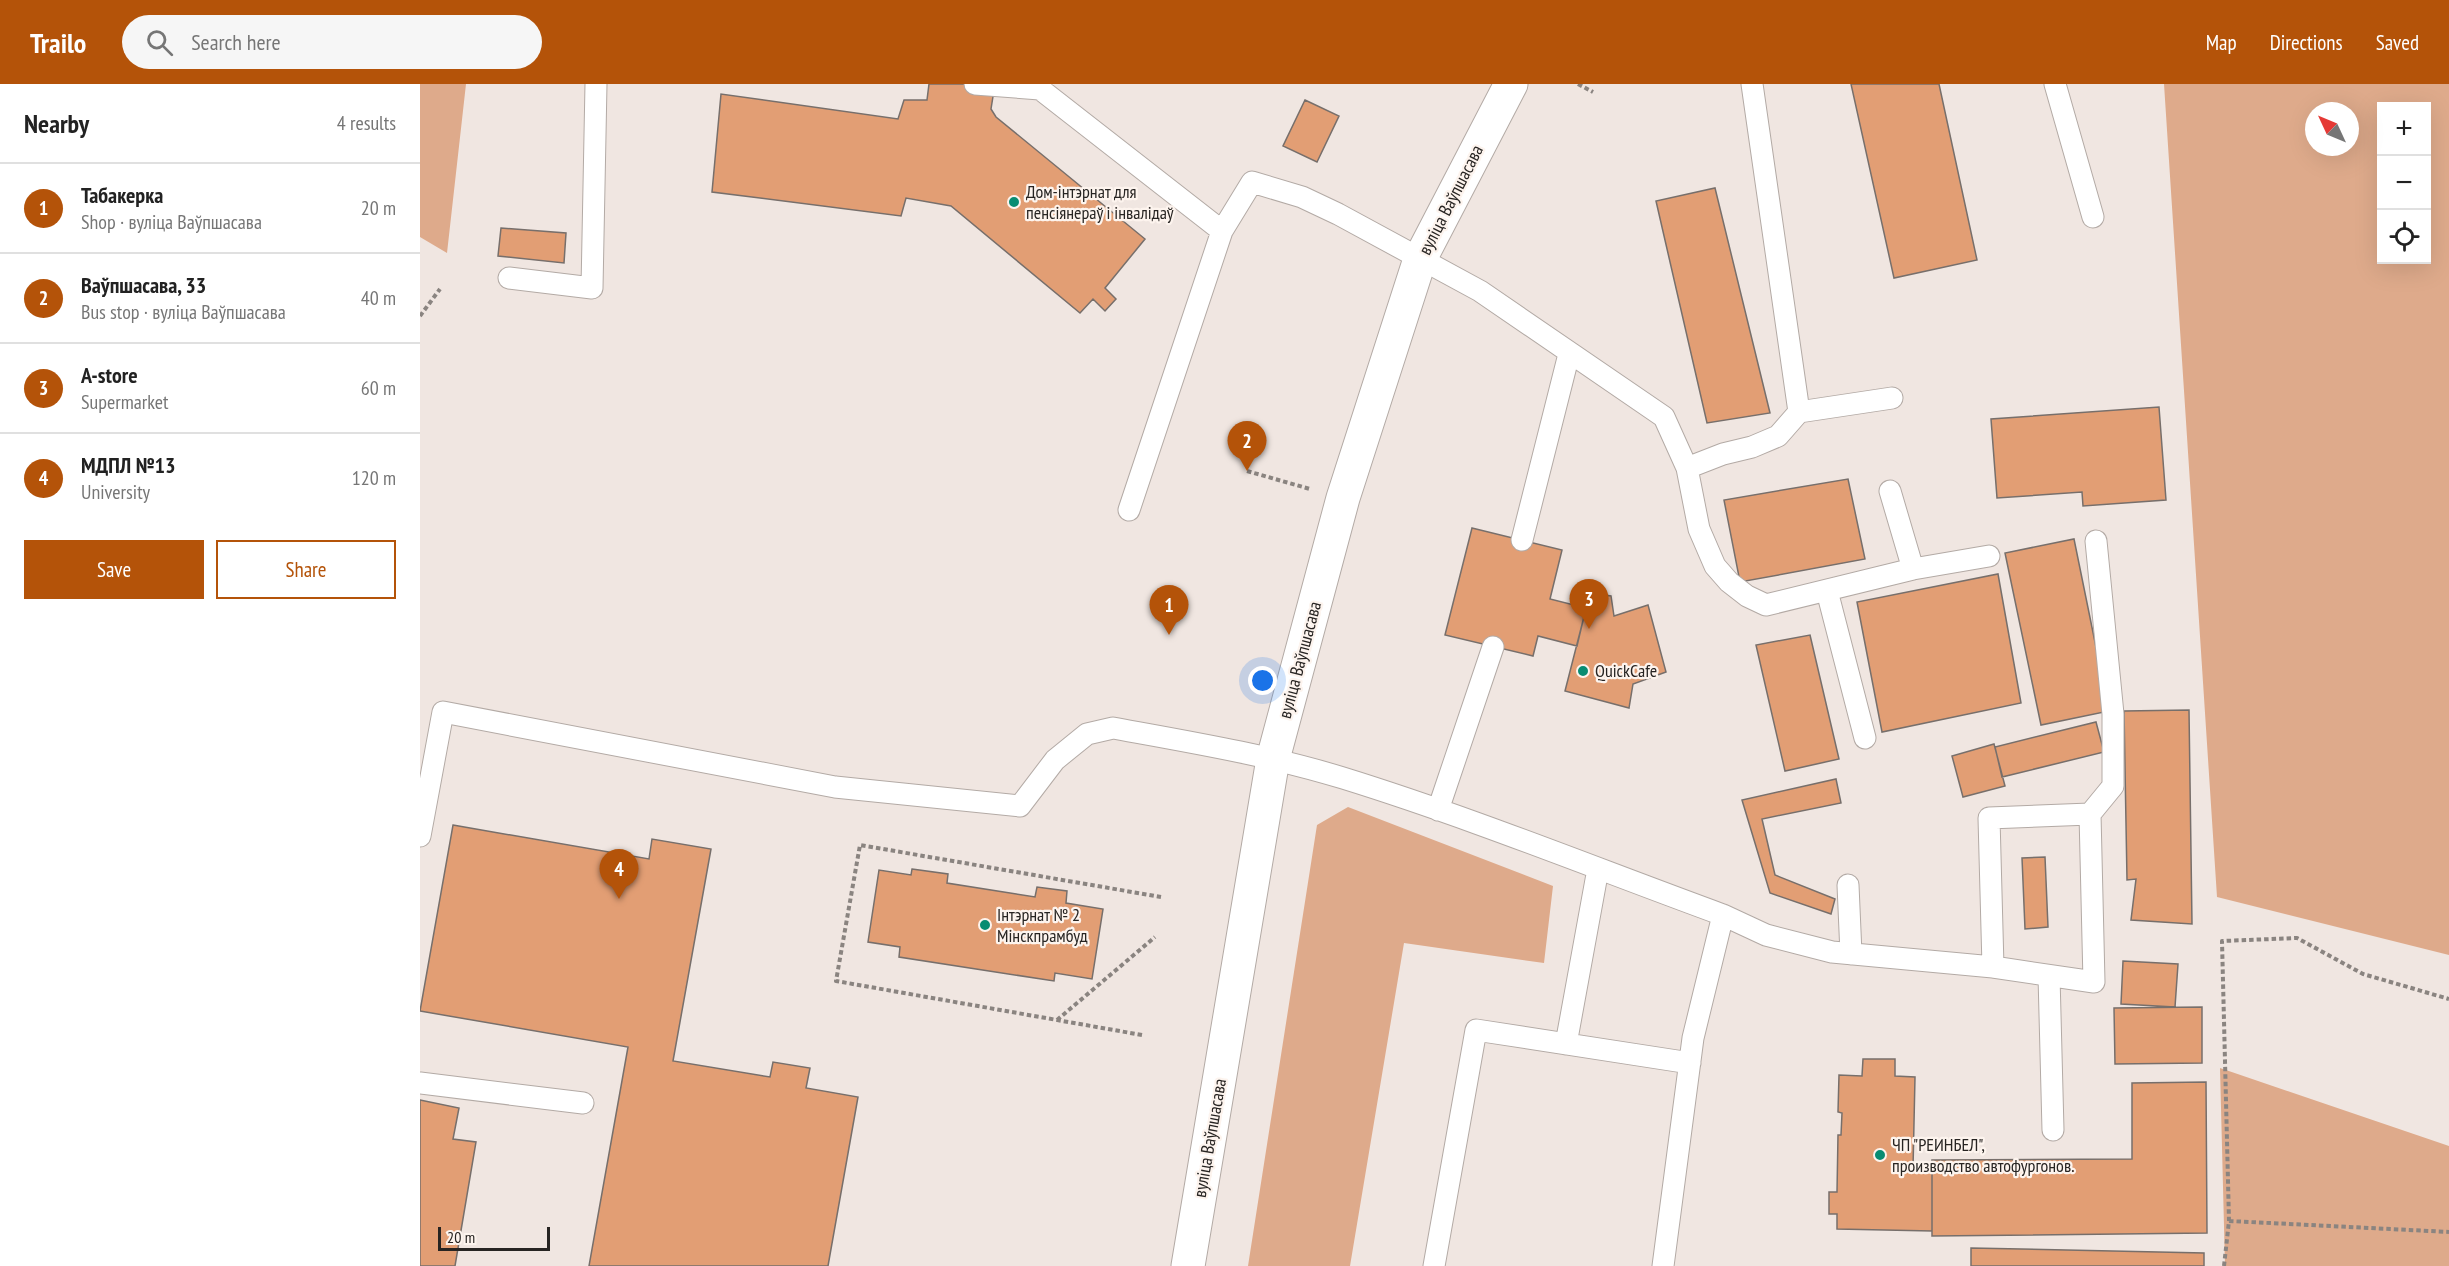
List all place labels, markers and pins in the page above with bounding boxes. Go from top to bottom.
place label: Дом-інтэрнат для пенсіянераў і інвалідаў [1026,180,1174,224]
marker: Дом-інтэрнат для пенсіянераў і інвалідаў [1007,195,1021,209]
pin: 2 [1228,422,1266,471]
pin: 3 [1570,580,1608,629]
pin: 1 [1150,586,1188,635]
place label: QuickCafe [1595,659,1657,682]
marker: QuickCafe [1576,664,1590,678]
pin: 4 [600,850,638,899]
place label: Інтэрнат № 2 Мінскпрамбуд [997,903,1088,947]
marker: Інтэрнат № 2 Мінскпрамбуд [978,918,992,932]
place label: ЧП "РЕИНБЕЛ", производство автофургонов. [1892,1133,2074,1177]
marker: ЧП "РЕИНБЕЛ", производство автофургонов. [1873,1148,1887,1162]

